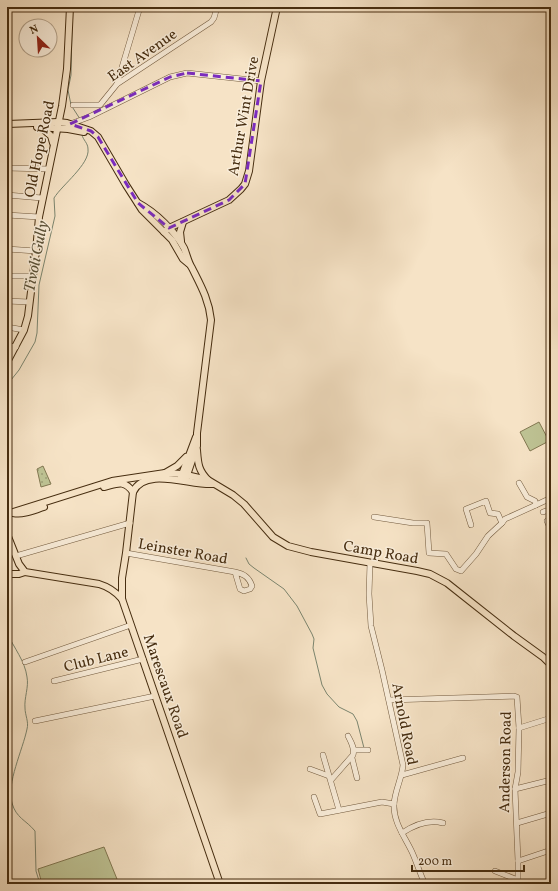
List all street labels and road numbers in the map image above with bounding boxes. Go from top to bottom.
street label: East Avenue [104,25,182,88]
street label: Arthur Wint Drive [224,55,265,178]
street label: Old Hope Road [20,99,61,200]
street label: Leinster Road [136,534,229,571]
street label: Camp Road [341,537,420,570]
street label: Marescaux Road [137,632,192,741]
street label: Club Lane [62,642,131,679]
street label: Arnold Road [385,681,422,767]
street label: Anderson Road [495,711,518,813]

